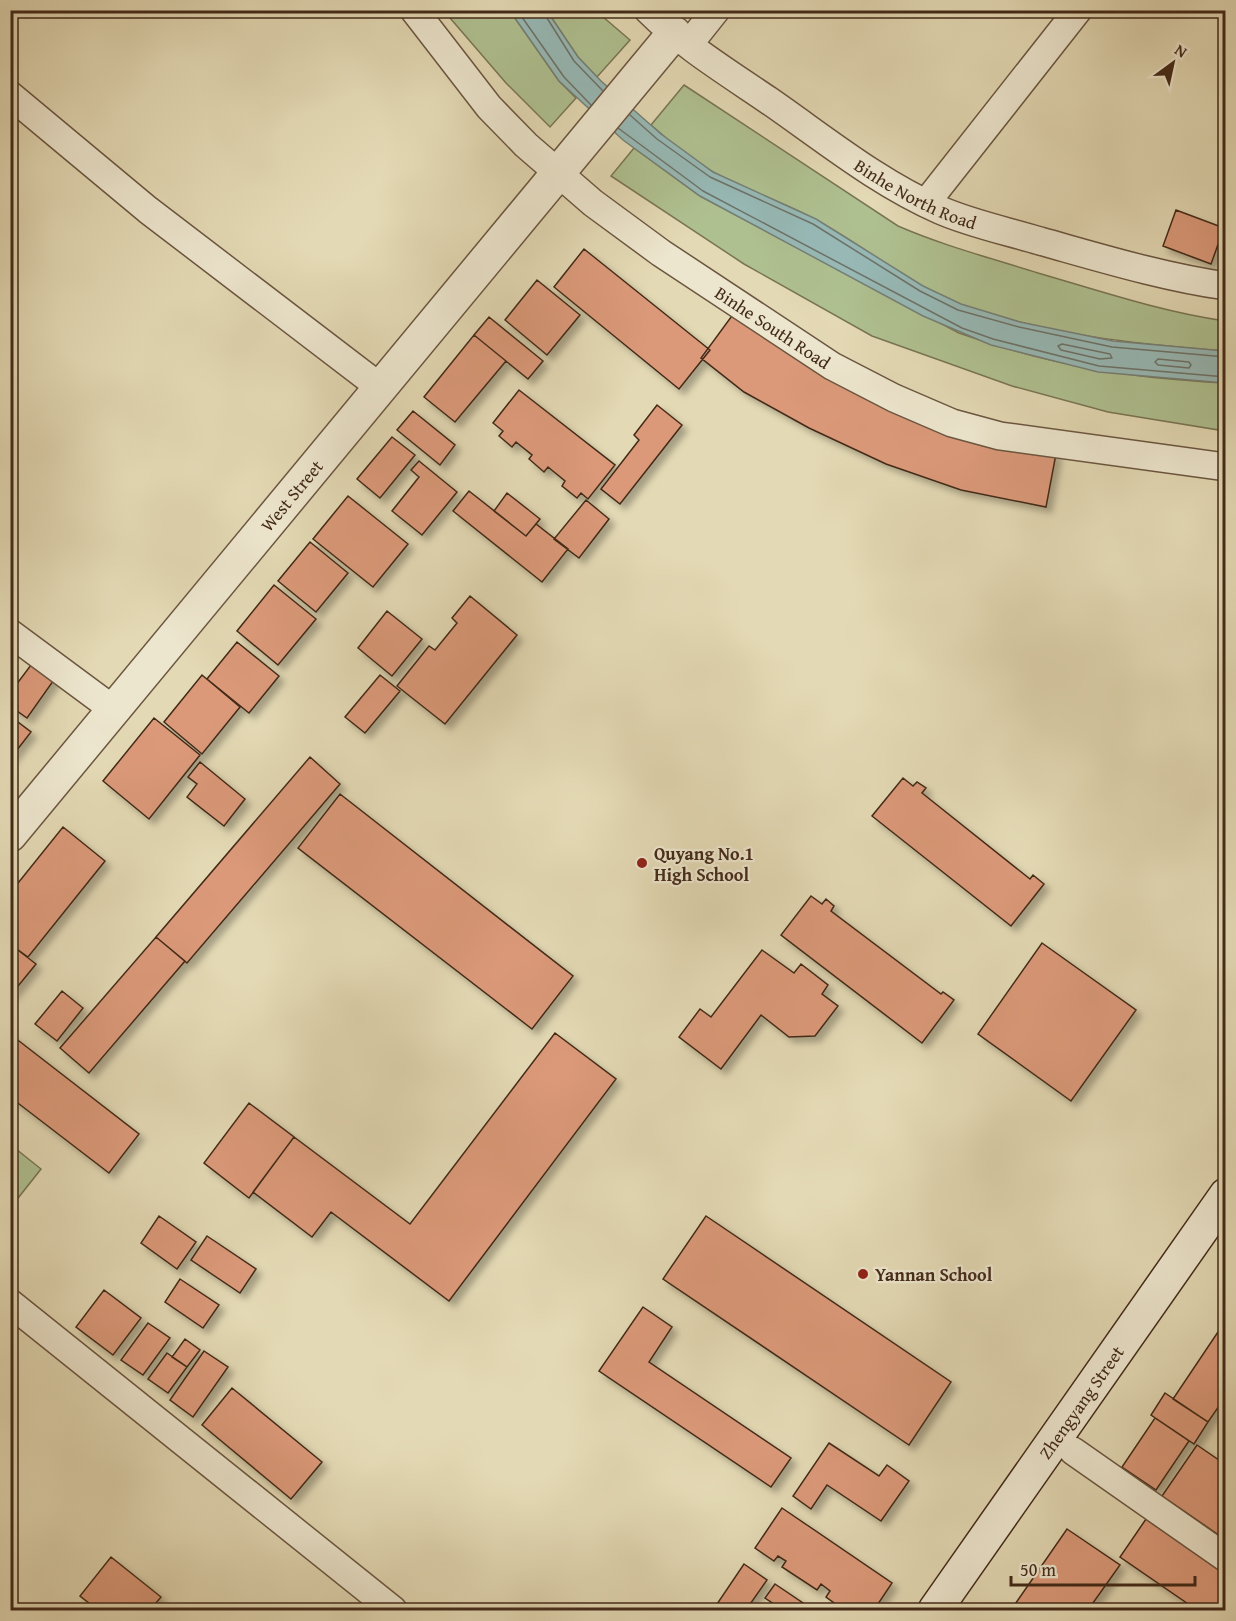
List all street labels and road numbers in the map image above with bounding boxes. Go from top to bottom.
street label: Binhe North Road [849,151,981,236]
street label: Binhe South Road [710,279,837,375]
street label: West Street [253,453,330,537]
street label: Zhengyang Street [1032,1339,1130,1464]

